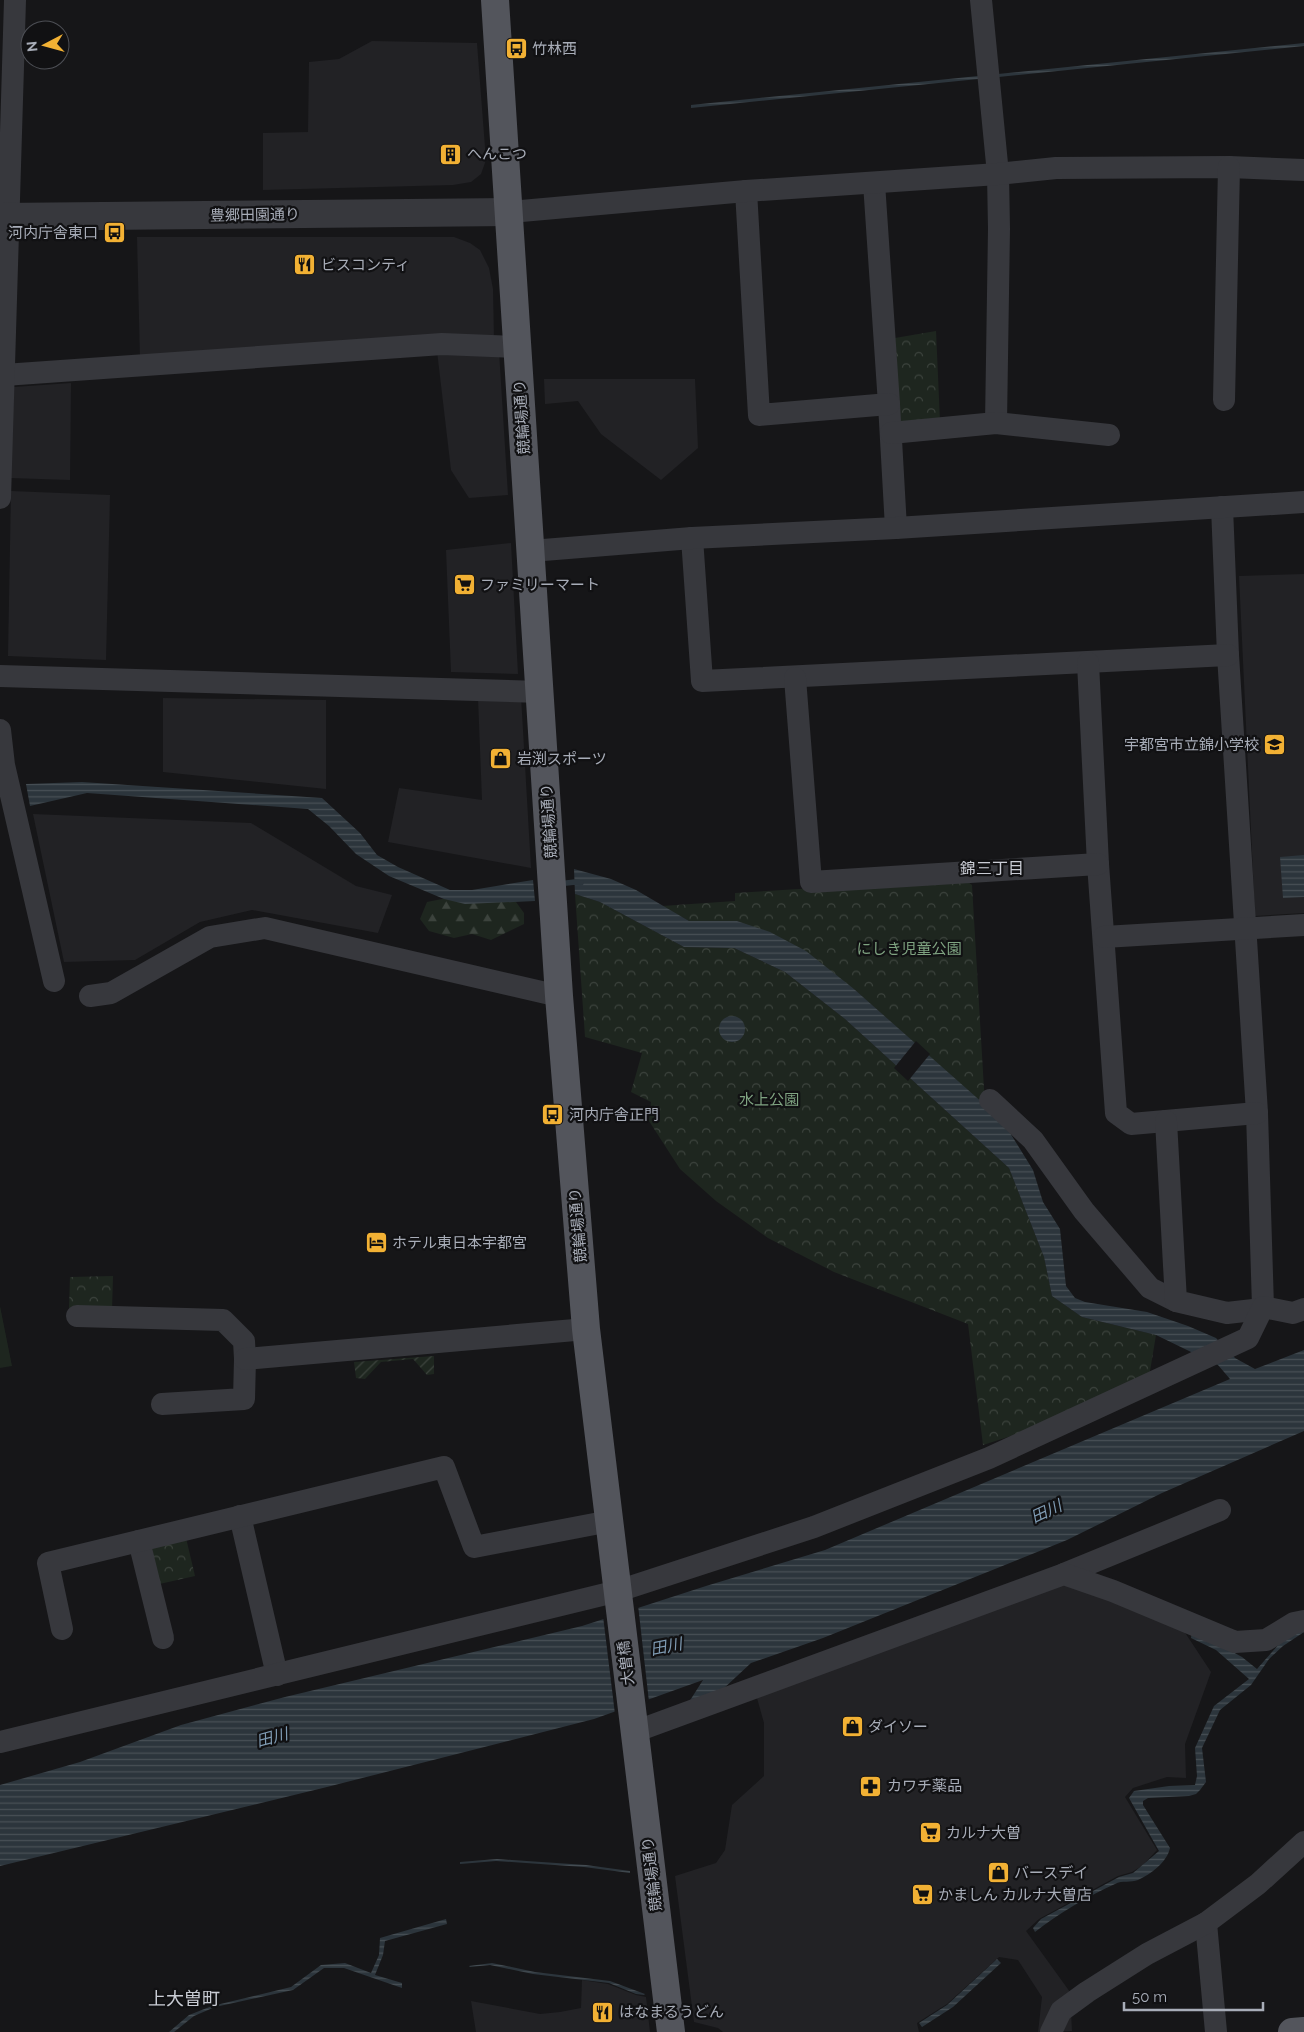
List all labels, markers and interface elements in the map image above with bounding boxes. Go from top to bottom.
north arrow [20,20,70,70]
bus stop icon: 竹林西 [504,37,528,61]
text: N [24,40,41,53]
place label: 竹林西 [532,40,577,58]
building icon: へんこつ [439,142,463,166]
place label: へんこつ [467,145,527,163]
street label: 豊郷田園通り [210,205,300,225]
bus stop icon: 河内庁舎東口 [102,221,126,245]
place label: 河内庁舎東口 [8,224,98,242]
restaurant icon: ビスコンティ [293,253,317,277]
place label: ビスコンティ [321,256,410,274]
street label: 競輪場通り [510,379,534,455]
supermarket icon: ファミリーマート [452,573,476,597]
place label: ファミリーマート [480,576,600,594]
school or university icon: 宇都宮市立錦小学校 [1263,733,1287,757]
place label: 宇都宮市立錦小学校 [1124,736,1259,754]
shop icon: 岩渕スポーツ [489,747,513,771]
place label: 岩渕スポーツ [517,750,607,768]
street label: 競輪場通り [537,783,561,859]
district label: 錦三丁目 [960,859,1024,878]
park label: にしき児童公園 [856,940,962,958]
park label: 水上公園 [739,1091,799,1109]
bus stop icon: 河内庁舎正門 [541,1103,565,1127]
place label: 河内庁舎正門 [569,1106,659,1124]
street label: 競輪場通り [566,1187,590,1263]
hotel icon: ホテル東日本宇都宮 [364,1231,388,1255]
place label: ホテル東日本宇都宮 [392,1234,527,1252]
water label: 田川 [1028,1495,1067,1527]
water label: 田川 [649,1634,686,1659]
street label: 大曽橋 [614,1640,638,1686]
shop icon: ダイソー [840,1715,864,1739]
place label: ダイソー [868,1718,928,1736]
water label: 田川 [254,1724,292,1751]
pharmacy icon: カワチ薬品 [859,1774,883,1798]
place label: カワチ薬品 [887,1777,962,1795]
supermarket icon: カルナ大曽 [918,1821,942,1845]
place label: カルナ大曽 [946,1824,1021,1842]
street label: 競輪場通り [638,1836,666,1912]
shop icon: バースデイ [986,1861,1010,1885]
place label: バースデイ [1014,1864,1088,1882]
supermarket icon: かましん カルナ大曽店 [910,1883,934,1907]
place label: かましん カルナ大曽店 [938,1886,1092,1904]
scale bar [1124,1980,1263,2012]
district label: 上大曽町 [148,1988,220,2009]
text: 50 m [1132,1988,1167,2006]
restaurant icon: はなまるうどん [591,2000,615,2024]
place label: はなまるうどん [619,2003,724,2021]

